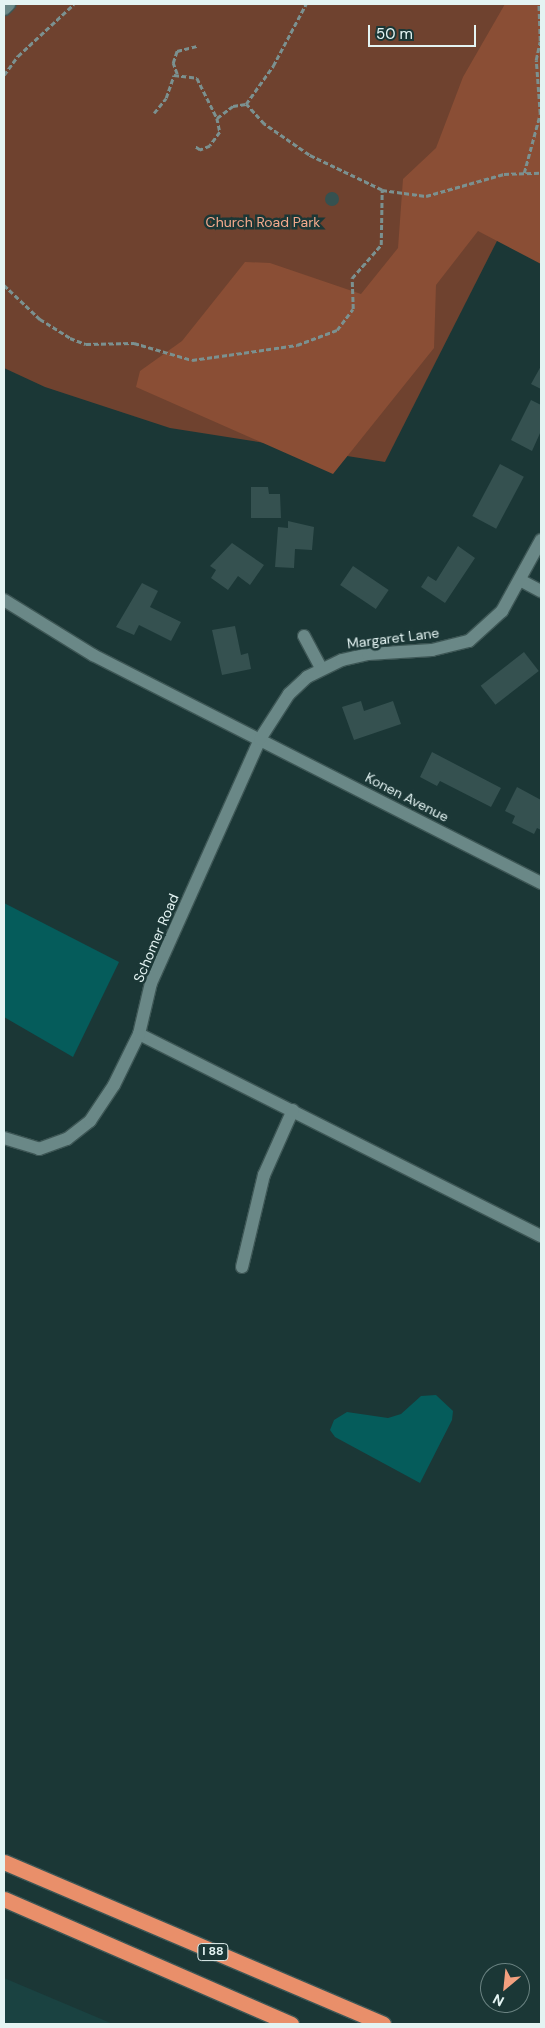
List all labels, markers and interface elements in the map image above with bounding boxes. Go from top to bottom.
scale bar [370,15,478,47]
text: 50 m [376,24,413,44]
park label: Church Road Park [206,214,320,230]
street label: Margaret Lane [346,624,440,652]
street label: Konen Avenue [362,769,452,825]
street label: Schomer Road [130,891,182,985]
road number: I 88 [197,1942,229,1961]
north arrow [480,1963,530,2013]
text: N [490,1990,507,2011]

